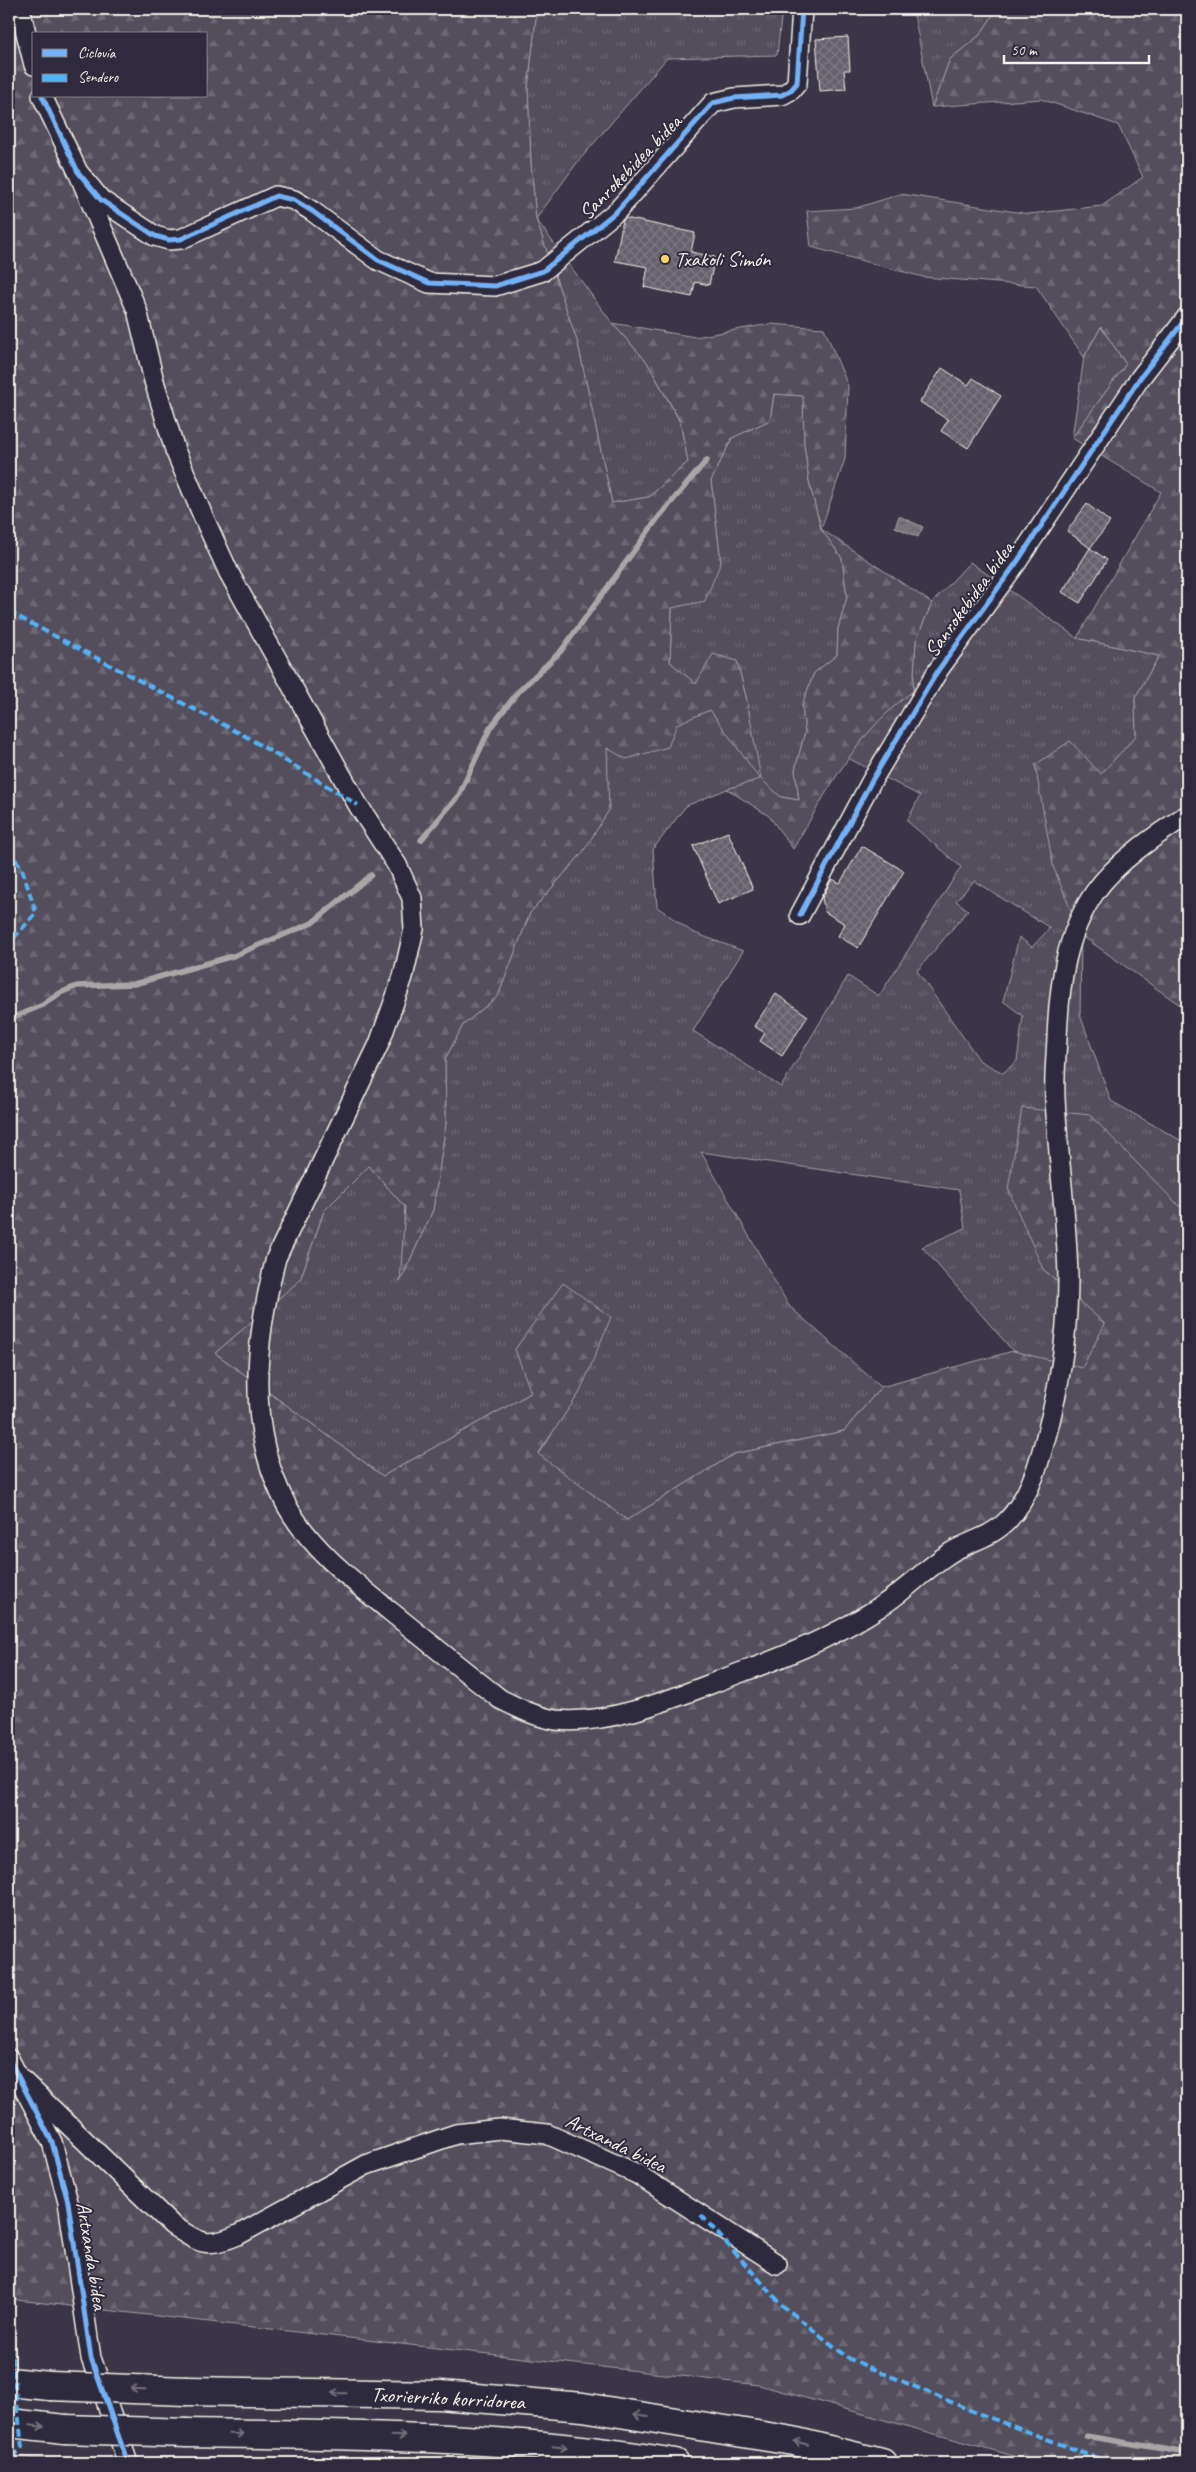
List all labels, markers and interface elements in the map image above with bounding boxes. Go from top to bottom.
legend [32,32,208,98]
scale bar [1004,32,1148,64]
text: 50 m [1011,41,1038,60]
text: Ciclovía [78,44,117,63]
text: Sendero [78,68,119,87]
street label: Sanrokebidea bidea [573,107,688,225]
place label: Txakoli Simón [675,246,771,272]
marker: Txakoli Simón [659,253,671,265]
street label: Sanrokebidea bidea [918,534,1021,662]
street label: Artxanda bidea [561,2107,672,2179]
street label: Artxanda bidea [71,2200,114,2313]
street label: Txorierriko korridorea [370,2381,527,2415]
one-way arrow [130,2385,146,2394]
one-way arrow [332,2388,348,2398]
one-way arrow [633,2410,649,2420]
one-way arrow [29,2421,45,2431]
one-way arrow [227,2429,243,2439]
one-way arrow [390,2431,406,2440]
one-way arrow [793,2438,809,2447]
one-way arrow [552,2442,568,2452]

